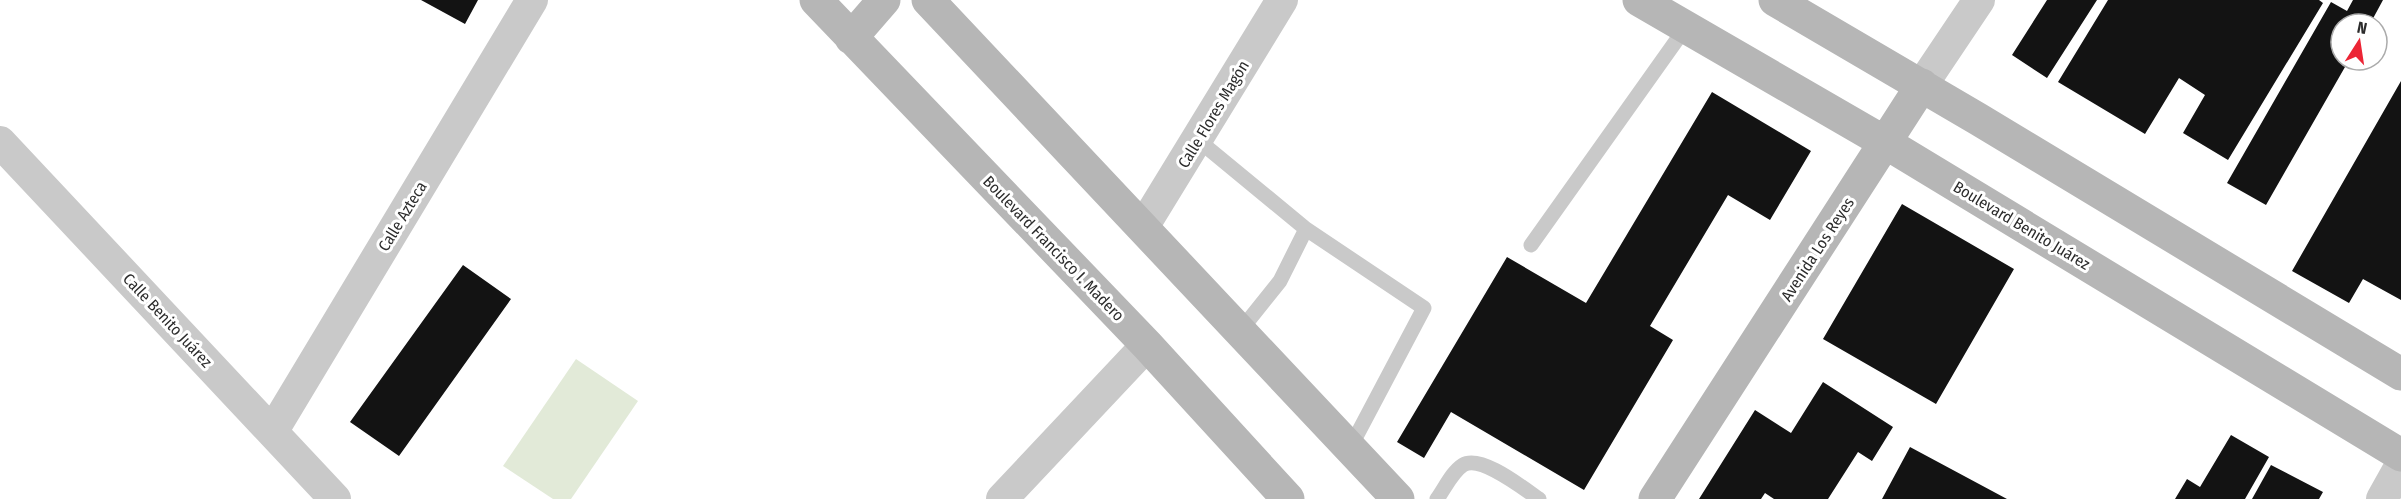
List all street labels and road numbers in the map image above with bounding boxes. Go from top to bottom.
street label: Calle Flores Magón [1174,57,1253,171]
street label: Boulevard Francisco I. Madero [979,172,1128,325]
street label: Boulevard Benito Juárez [1950,177,2093,274]
street label: Calle Azteca [374,178,431,255]
street label: Avenida Los Reyes [1777,194,1858,305]
street label: Calle Benito Juárez [119,269,216,371]

